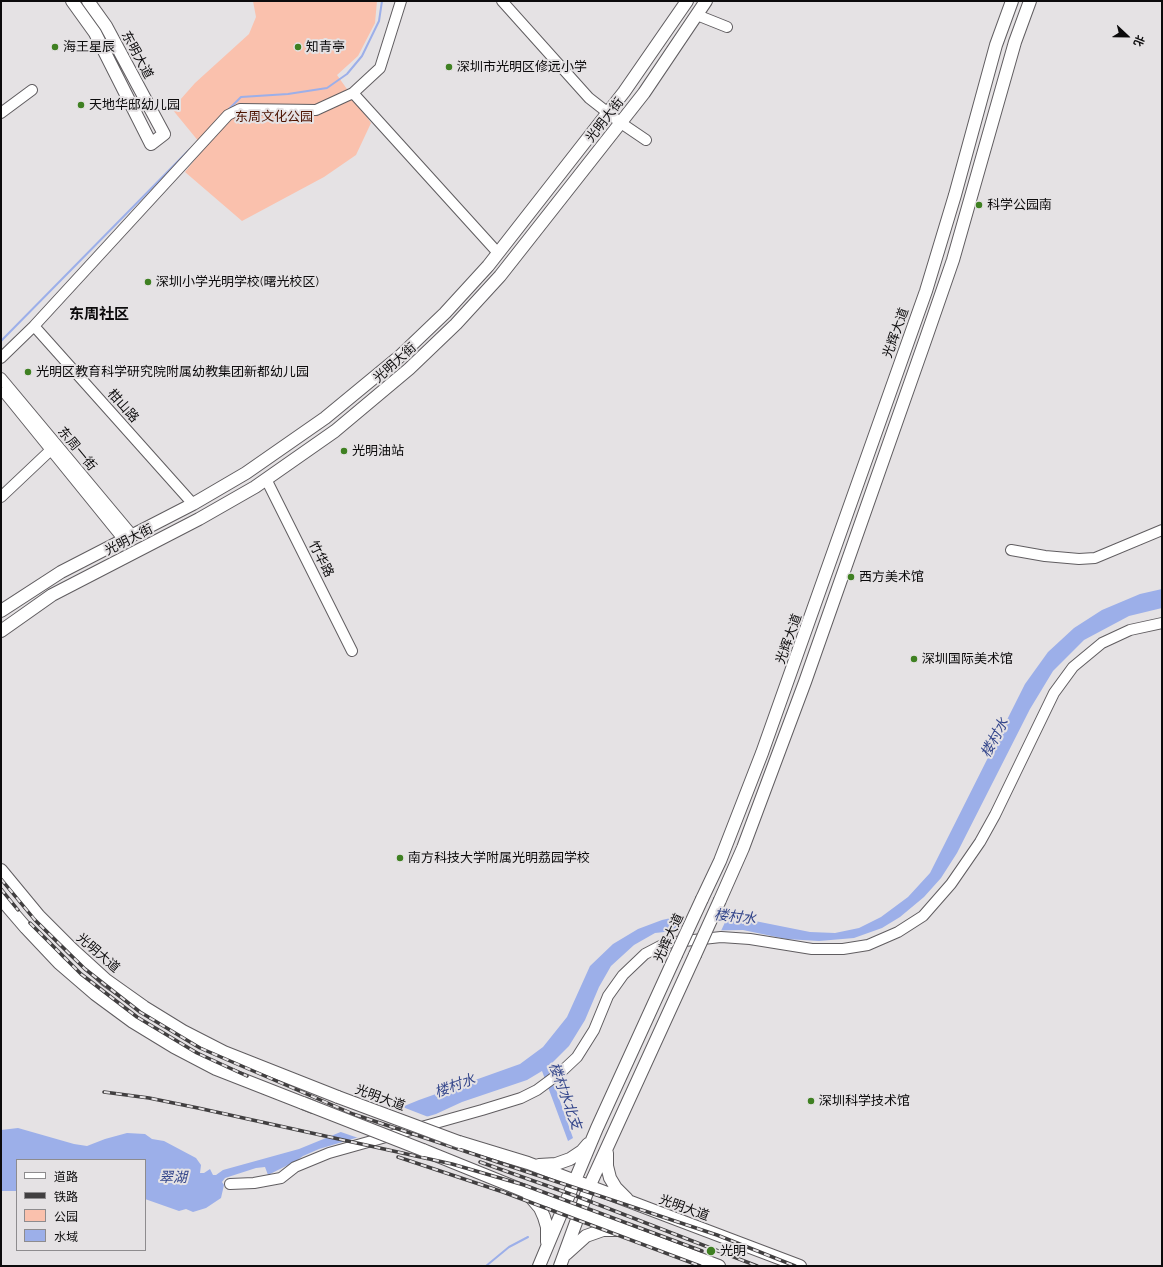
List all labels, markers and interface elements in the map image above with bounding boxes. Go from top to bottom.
north arrow [1107,16,1147,56]
street label: 东明大道 [118,28,156,82]
text: 北 [1131,33,1147,48]
place label: 海王星辰 [63,39,115,55]
place label: 知青亭 [306,39,345,55]
marker: 海王星辰 [50,42,60,52]
marker: 知青亭 [293,42,303,52]
place label: 深圳市光明区修远小学 [457,59,587,75]
marker: 深圳市光明区修远小学 [444,62,454,72]
street label: 光明大街 [583,95,627,145]
place label: 天地华邸幼儿园 [89,97,180,113]
marker: 天地华邸幼儿园 [76,100,86,110]
park label: 东周文化公园 [235,109,313,125]
place label: 科学公园南 [987,197,1052,213]
marker: 科学公园南 [974,200,984,210]
place label: 深圳小学光明学校(曙光校区) [156,274,319,290]
marker: 深圳小学光明学校(曙光校区) [143,277,153,287]
district label: 东周社区 [69,305,129,323]
street label: 光辉大道 [880,306,912,360]
street label: 光明大街 [370,340,420,386]
place label: 光明区教育科学研究院附属幼教集团新都幼儿园 [36,364,309,380]
marker: 光明区教育科学研究院附属幼教集团新都幼儿园 [23,367,33,377]
street label: 柑山路 [104,386,142,426]
street label: 东周一街 [54,424,100,474]
place label: 光明油站 [352,443,404,459]
marker: 光明油站 [339,446,349,456]
street label: 光明大街 [102,521,156,559]
street label: 竹华路 [305,538,337,580]
place label: 西方美术馆 [859,569,924,585]
marker: 西方美术馆 [846,572,856,582]
street label: 光辉大道 [773,612,805,666]
place label: 深圳国际美术馆 [922,651,1013,667]
marker: 深圳国际美术馆 [909,654,919,664]
water label: 楼村水 [978,716,1012,760]
place label: 南方科技大学附属光明荔园学校 [408,850,590,866]
marker: 南方科技大学附属光明荔园学校 [395,853,405,863]
water label: 楼村水 [713,906,757,928]
street label: 光辉大道 [651,911,687,965]
street label: 光明大道 [73,930,123,976]
water label: 楼村水北支 [545,1060,585,1132]
water label: 楼村水 [432,1071,478,1101]
street label: 光明大道 [353,1082,407,1114]
place label: 深圳科学技术馆 [819,1093,910,1109]
marker: 深圳科学技术馆 [806,1096,816,1106]
legend [16,1159,146,1251]
text: 道路 [54,1170,78,1184]
water label: 翠湖 [159,1170,187,1186]
text: 铁路 [54,1190,78,1204]
street label: 光明大道 [657,1192,711,1224]
text: 公园 [54,1210,78,1224]
text: 水域 [54,1230,78,1244]
place label: 光明 [720,1243,746,1259]
marker: 光明 [705,1245,717,1257]

